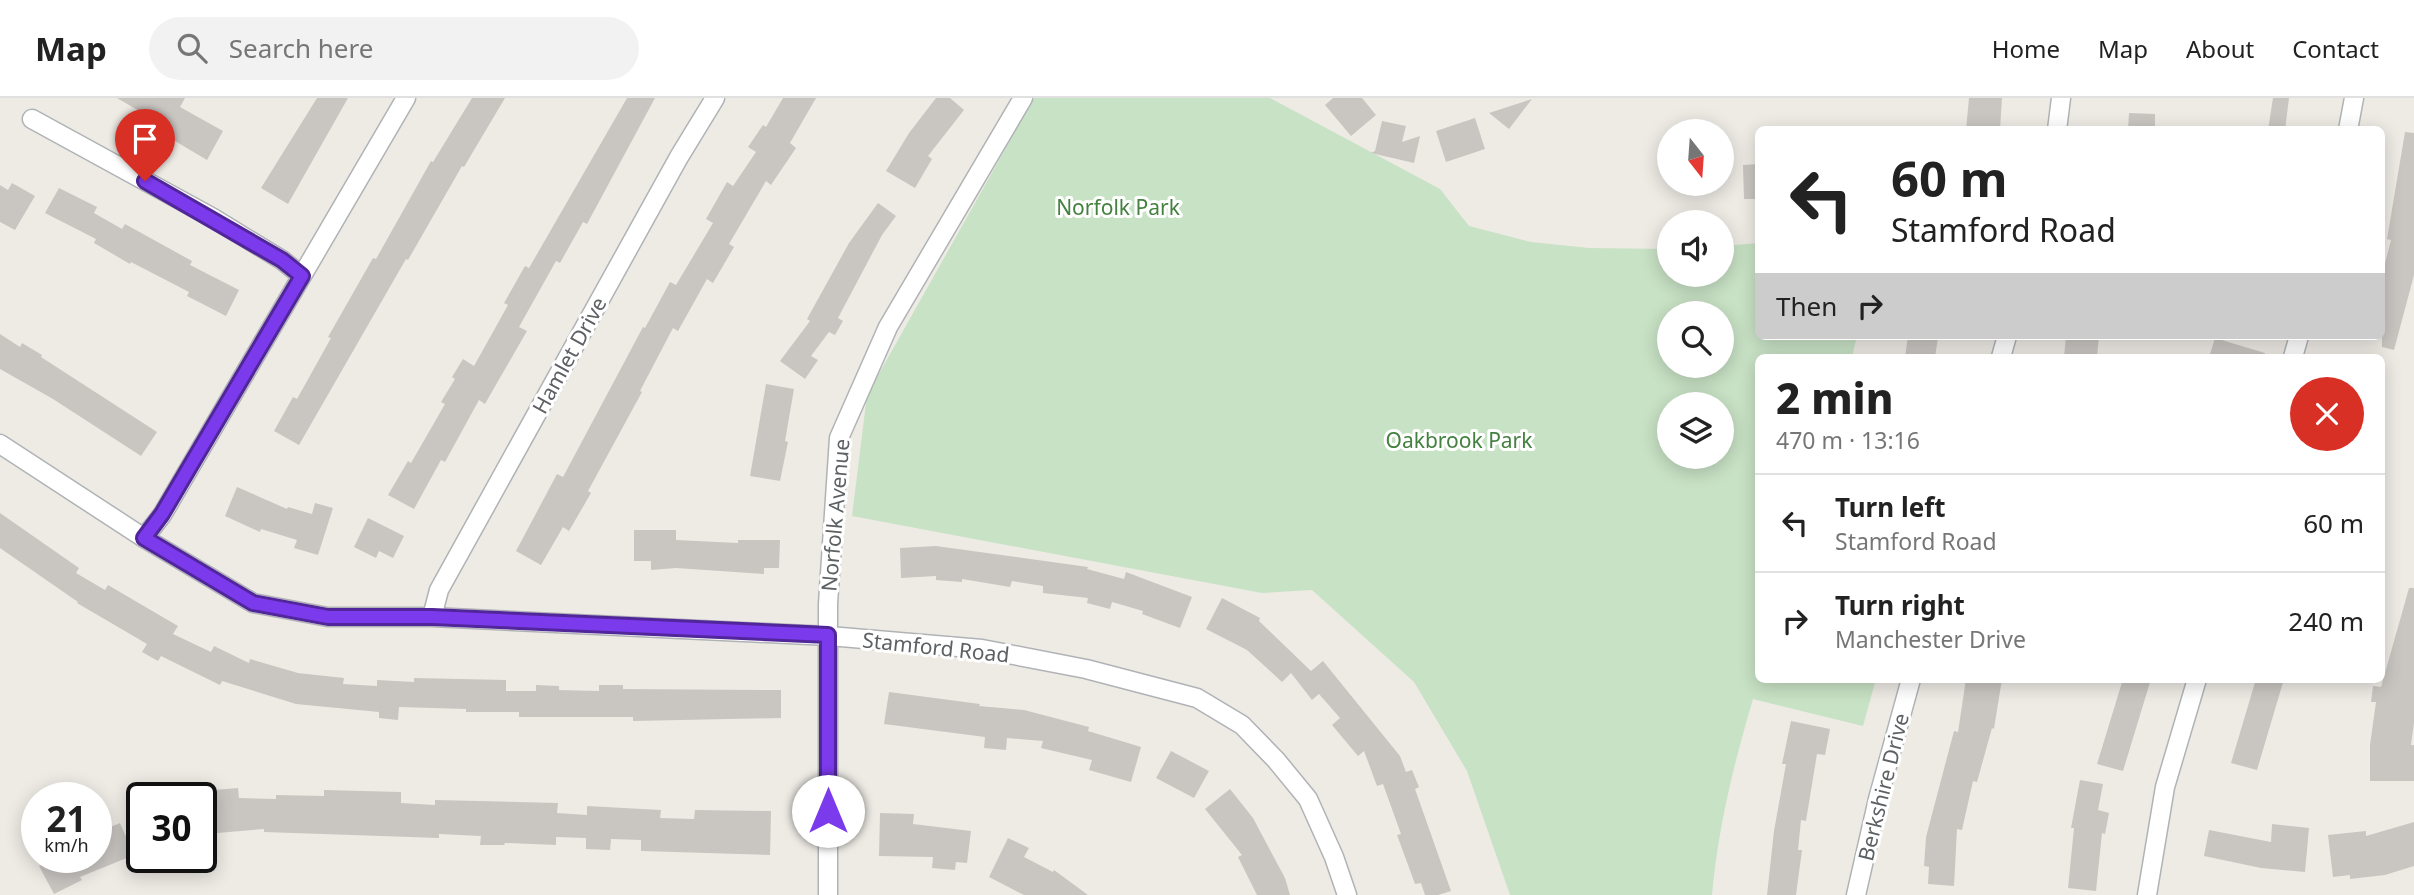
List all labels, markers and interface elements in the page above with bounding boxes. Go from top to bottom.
search box [149,17,639,80]
text: Map [35,26,107,71]
icon: search [173,29,211,67]
text: Search here [229,30,373,66]
text: Home [1992,32,2060,65]
text: Map [2098,32,2148,65]
text: About [2186,32,2254,65]
text: Contact [2292,32,2379,65]
pin [115,109,175,181]
north arrow [1657,119,1734,196]
map controls [1657,119,1734,469]
icon: arrive [126,120,164,158]
text: 60 m [1891,145,2008,211]
icon: left [1776,154,1867,245]
park label: Norfolk Park [1056,193,1181,221]
text: Stamford Road [1891,208,2116,251]
button: sound [1657,210,1734,287]
icon: right [1851,287,1889,325]
text: Then [1776,288,1837,324]
street label: Hamlet Drive [525,292,613,418]
button: search [1657,301,1734,378]
text: 2 min [1776,369,1893,426]
button: close [2290,377,2364,451]
button: layers [1657,392,1734,469]
text: 470 m · 13:16 [1776,424,1920,456]
park label: Oakbrook Park [1385,426,1533,454]
street label: Norfolk Avenue [814,438,856,592]
text: Turn left [1835,489,1946,525]
icon: left [1776,504,1814,542]
text: 60 m [2303,505,2364,541]
text: Stamford Road [1835,525,1997,557]
text: Turn right [1835,587,1965,623]
icon: right [1776,602,1814,640]
text: 240 m [2288,603,2364,639]
text: Manchester Drive [1835,623,2026,655]
street label: Stamford Road [861,625,1011,669]
street label: Berkshire Drive [1851,710,1915,864]
position arrow [791,774,865,848]
speed limit sign: 30 [126,782,217,873]
text: 21 [46,795,87,842]
text: km/h [44,833,89,857]

